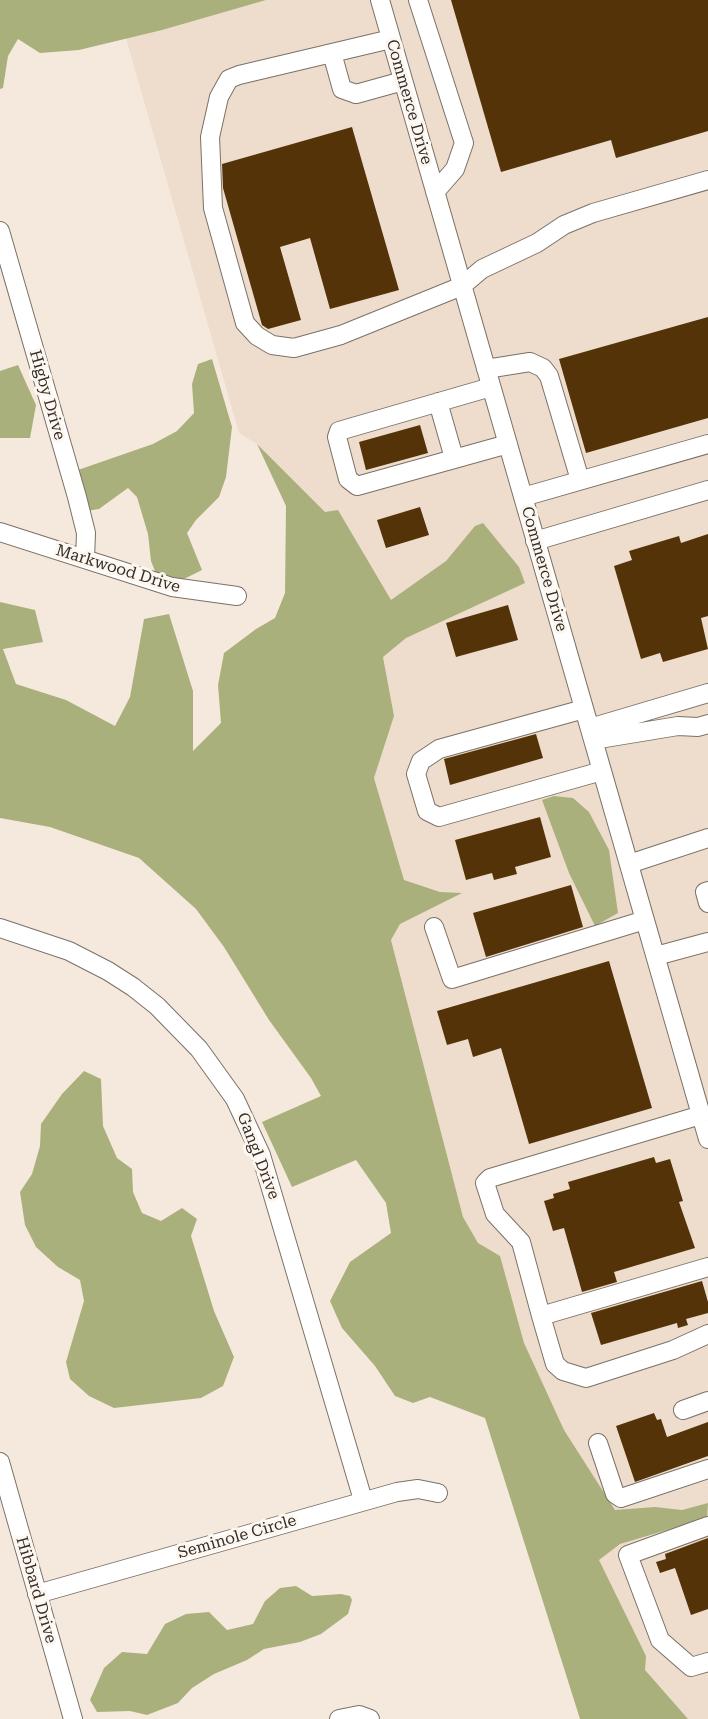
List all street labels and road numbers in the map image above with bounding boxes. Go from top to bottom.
street label: Commerce Drive [382,37,436,167]
street label: Higby Drive [25,348,69,442]
street label: Commerce Drive [517,504,571,634]
street label: Markwood Drive [54,541,182,597]
street label: Gangl Drive [233,1110,283,1202]
street label: Seminole Circle [176,1511,298,1563]
street label: Hibbard Drive [12,1534,60,1646]

